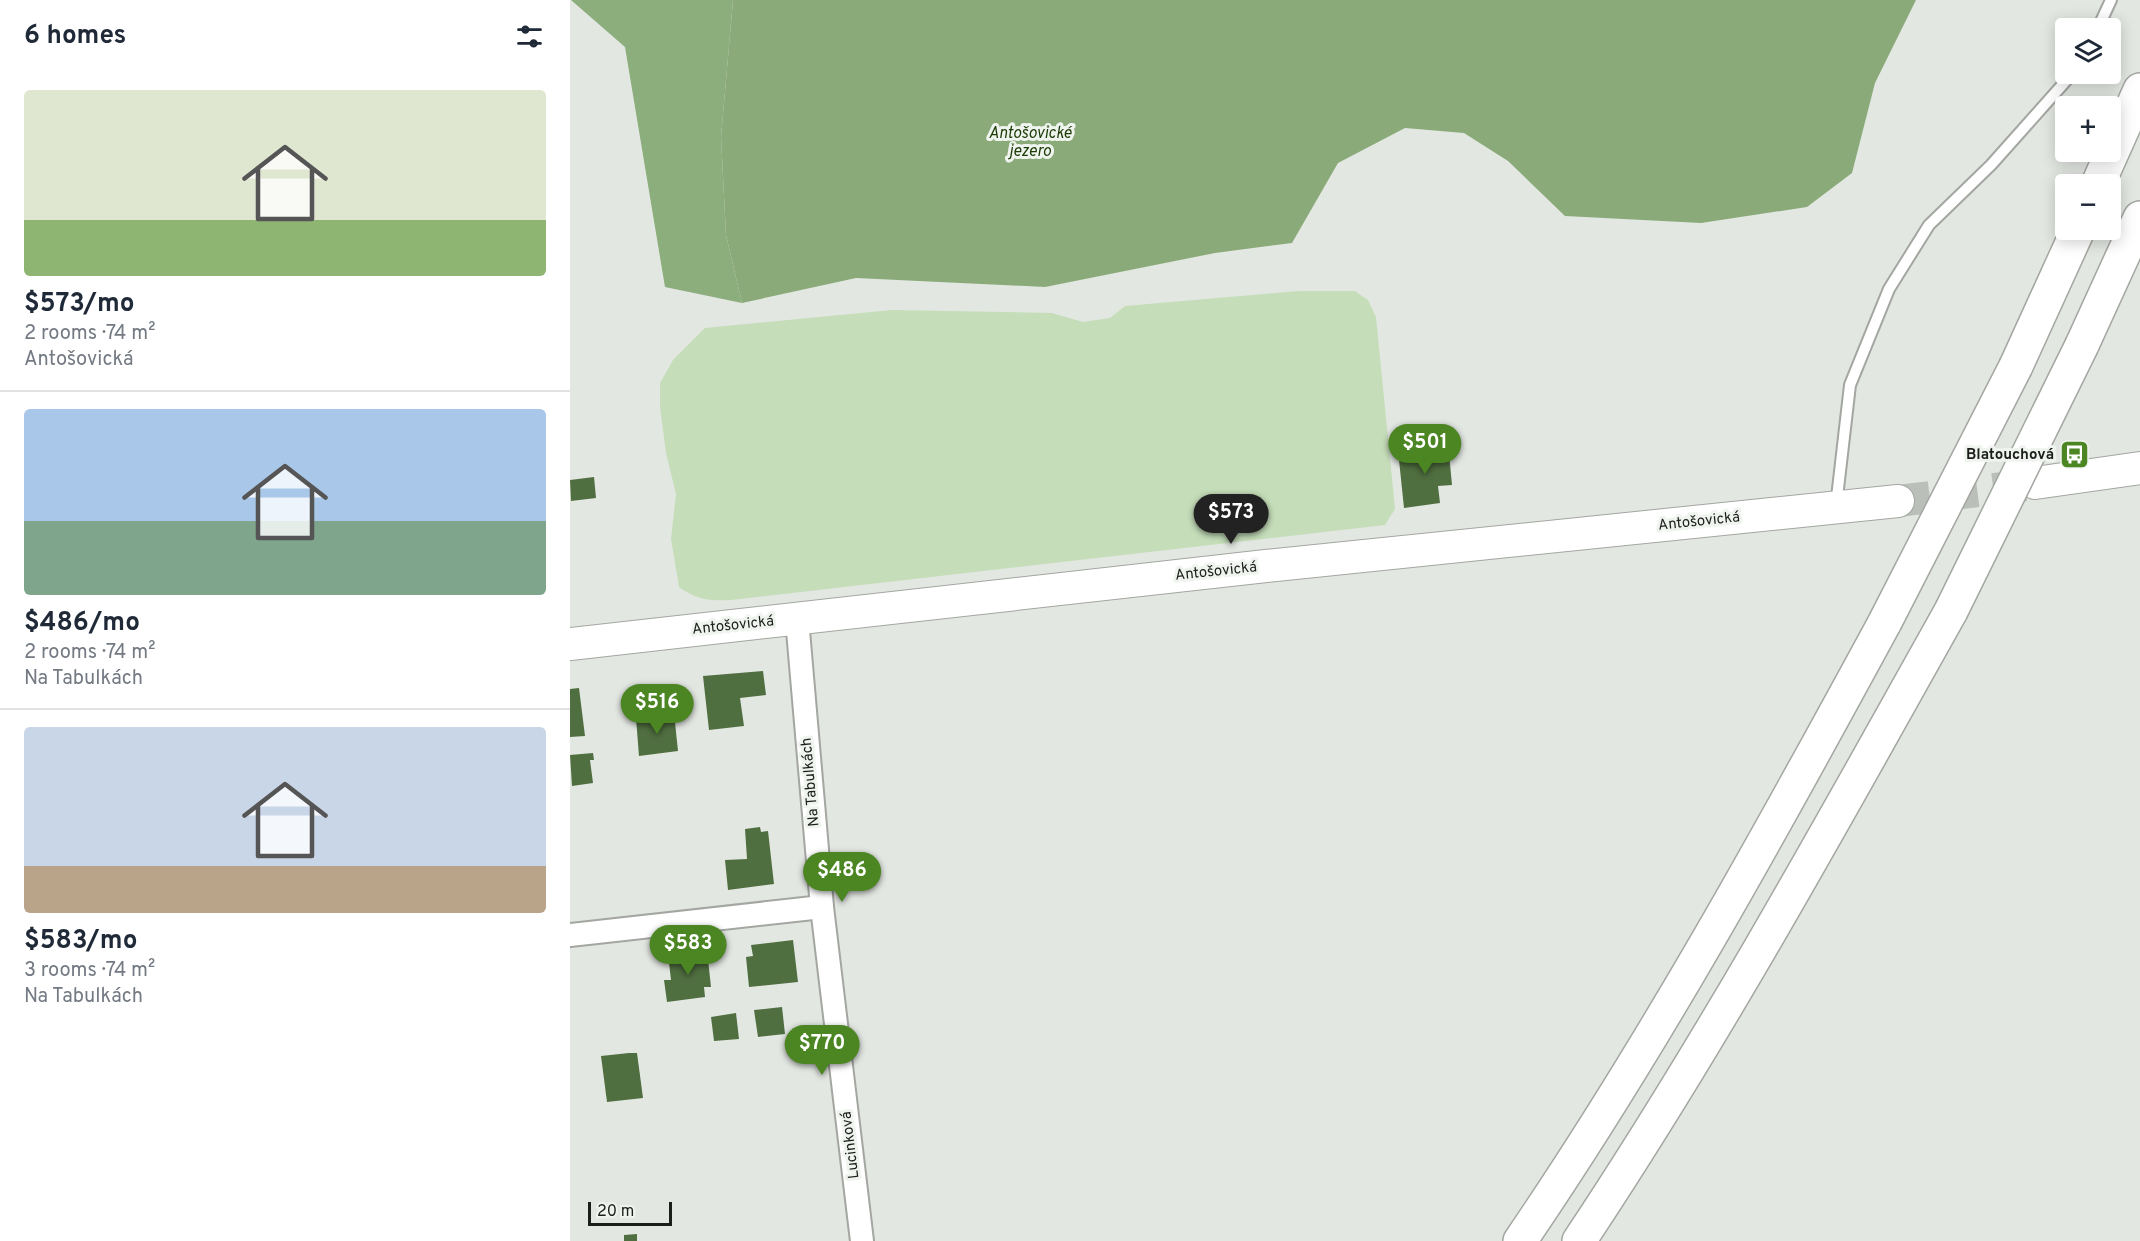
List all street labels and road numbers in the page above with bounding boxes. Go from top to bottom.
street label: Antošovická [1657,508,1741,536]
street label: Antošovická [1174,558,1258,586]
street label: Antošovická [691,612,775,640]
street label: Na Tabulkách [798,737,824,827]
street label: Lucinková [837,1110,865,1180]

